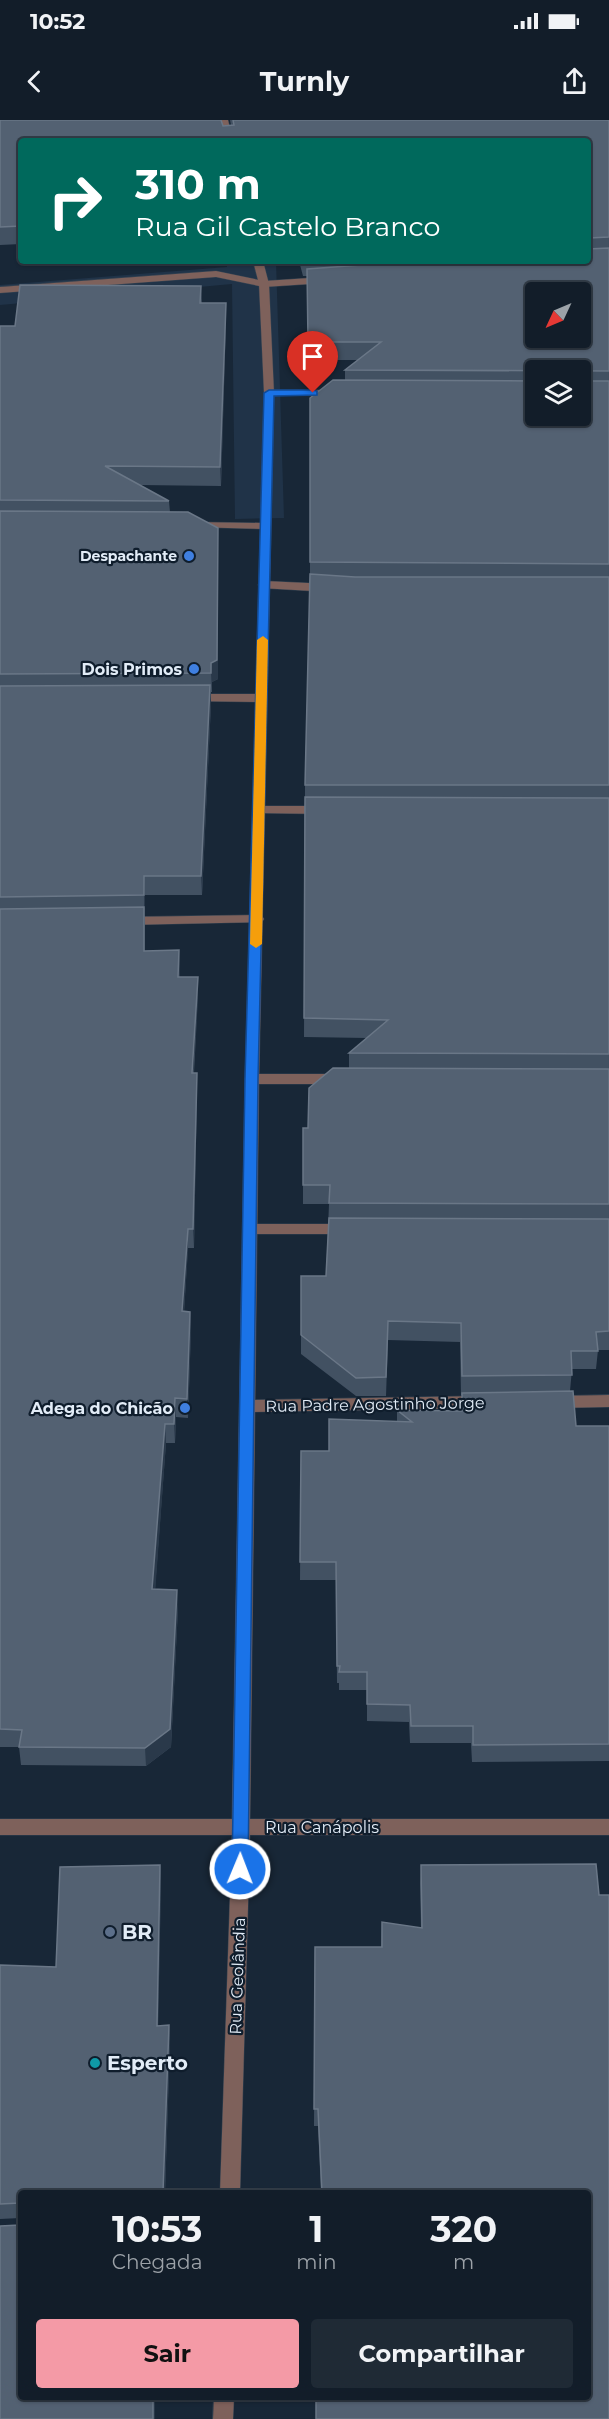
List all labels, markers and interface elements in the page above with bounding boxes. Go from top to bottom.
text: 10:52 [30,8,85,35]
icon: back [18,65,51,98]
text: Turnly [260,65,349,98]
icon: share [558,65,591,98]
text: 310 m [135,158,261,210]
icon: right [36,162,114,240]
text: Rua Gil Castelo Branco [135,210,440,243]
north arrow [525,282,591,348]
map controls [525,282,591,426]
pin [287,331,338,393]
icon: arrive [296,340,329,373]
button: layers [525,360,591,426]
place label: Despachante [80,547,177,565]
marker: Despachante [182,549,196,563]
place label: Dois Primos [81,660,183,679]
marker: Dois Primos [187,662,201,676]
street label: Rua Padre Agostinho Jorge [265,1393,485,1416]
place label: Adega do Chicão [30,1399,173,1418]
marker: Adega do Chicão [178,1401,192,1415]
street label: Rua Canápolis [265,1818,379,1837]
position arrow [208,1837,272,1901]
street label: Rua Geolândia [226,1917,249,2035]
place label: BR [122,1920,152,1944]
marker: BR [103,1925,117,1939]
place label: Esperto [107,2051,188,2075]
marker: Esperto [88,2056,102,2070]
text: 10:53 [112,2207,202,2251]
text: 1 [309,2207,323,2251]
text: 320 [430,2207,497,2251]
text: Chegada [112,2250,202,2274]
text: min [296,2250,336,2274]
text: m [453,2250,474,2274]
button: Sair [36,2319,299,2388]
button: Compartilhar [311,2319,573,2388]

